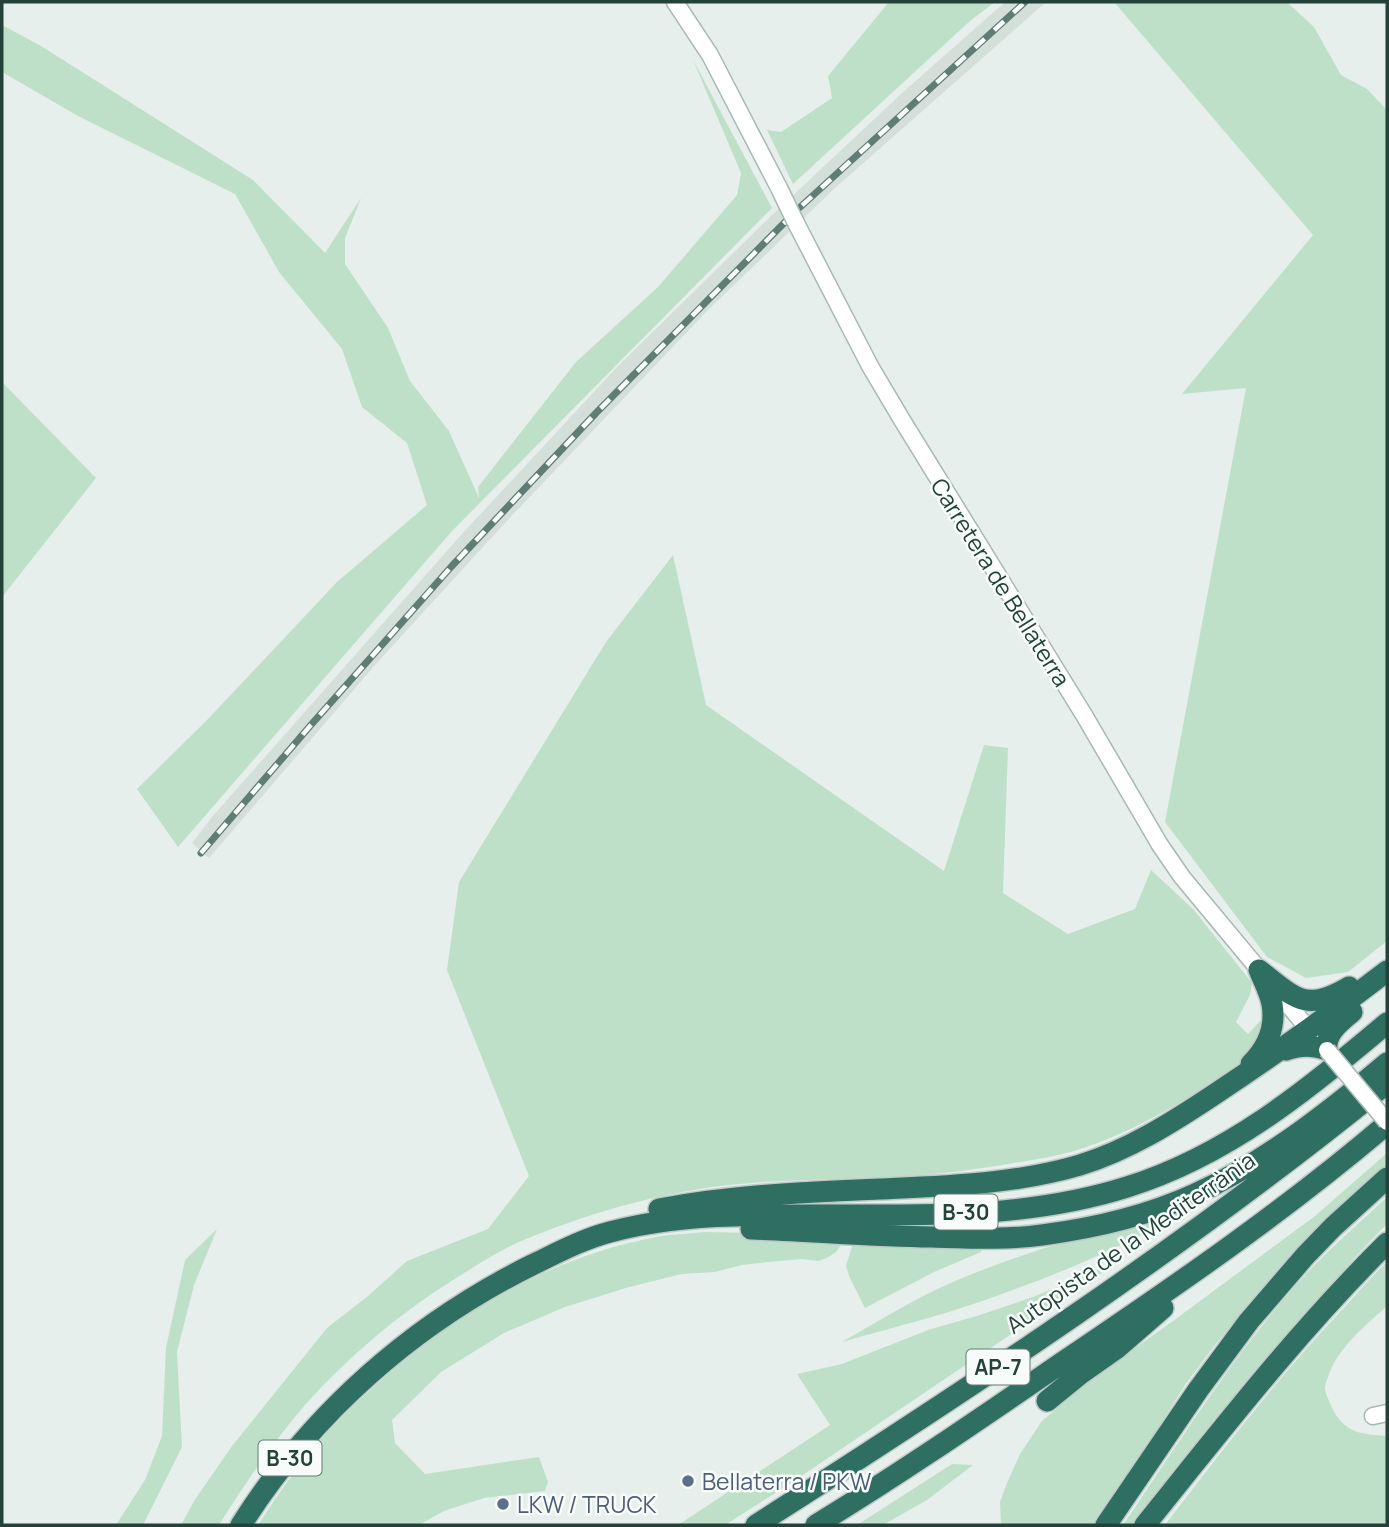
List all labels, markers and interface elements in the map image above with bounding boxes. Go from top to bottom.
street label: Carretera de Bellaterra [924,472,1078,692]
street label: Autopista de la Mediterrània [999,1144,1261,1340]
road number: B-30 [934,1194,998,1230]
road number: AP-7 [967,1350,1030,1384]
road number: B-30 [258,1440,322,1476]
place label: Bellaterra / PKW [702,1465,872,1497]
marker: Bellaterra / PKW [680,1473,696,1489]
place label: LKW / TRUCK [517,1488,657,1520]
marker: LKW / TRUCK [495,1496,511,1512]

